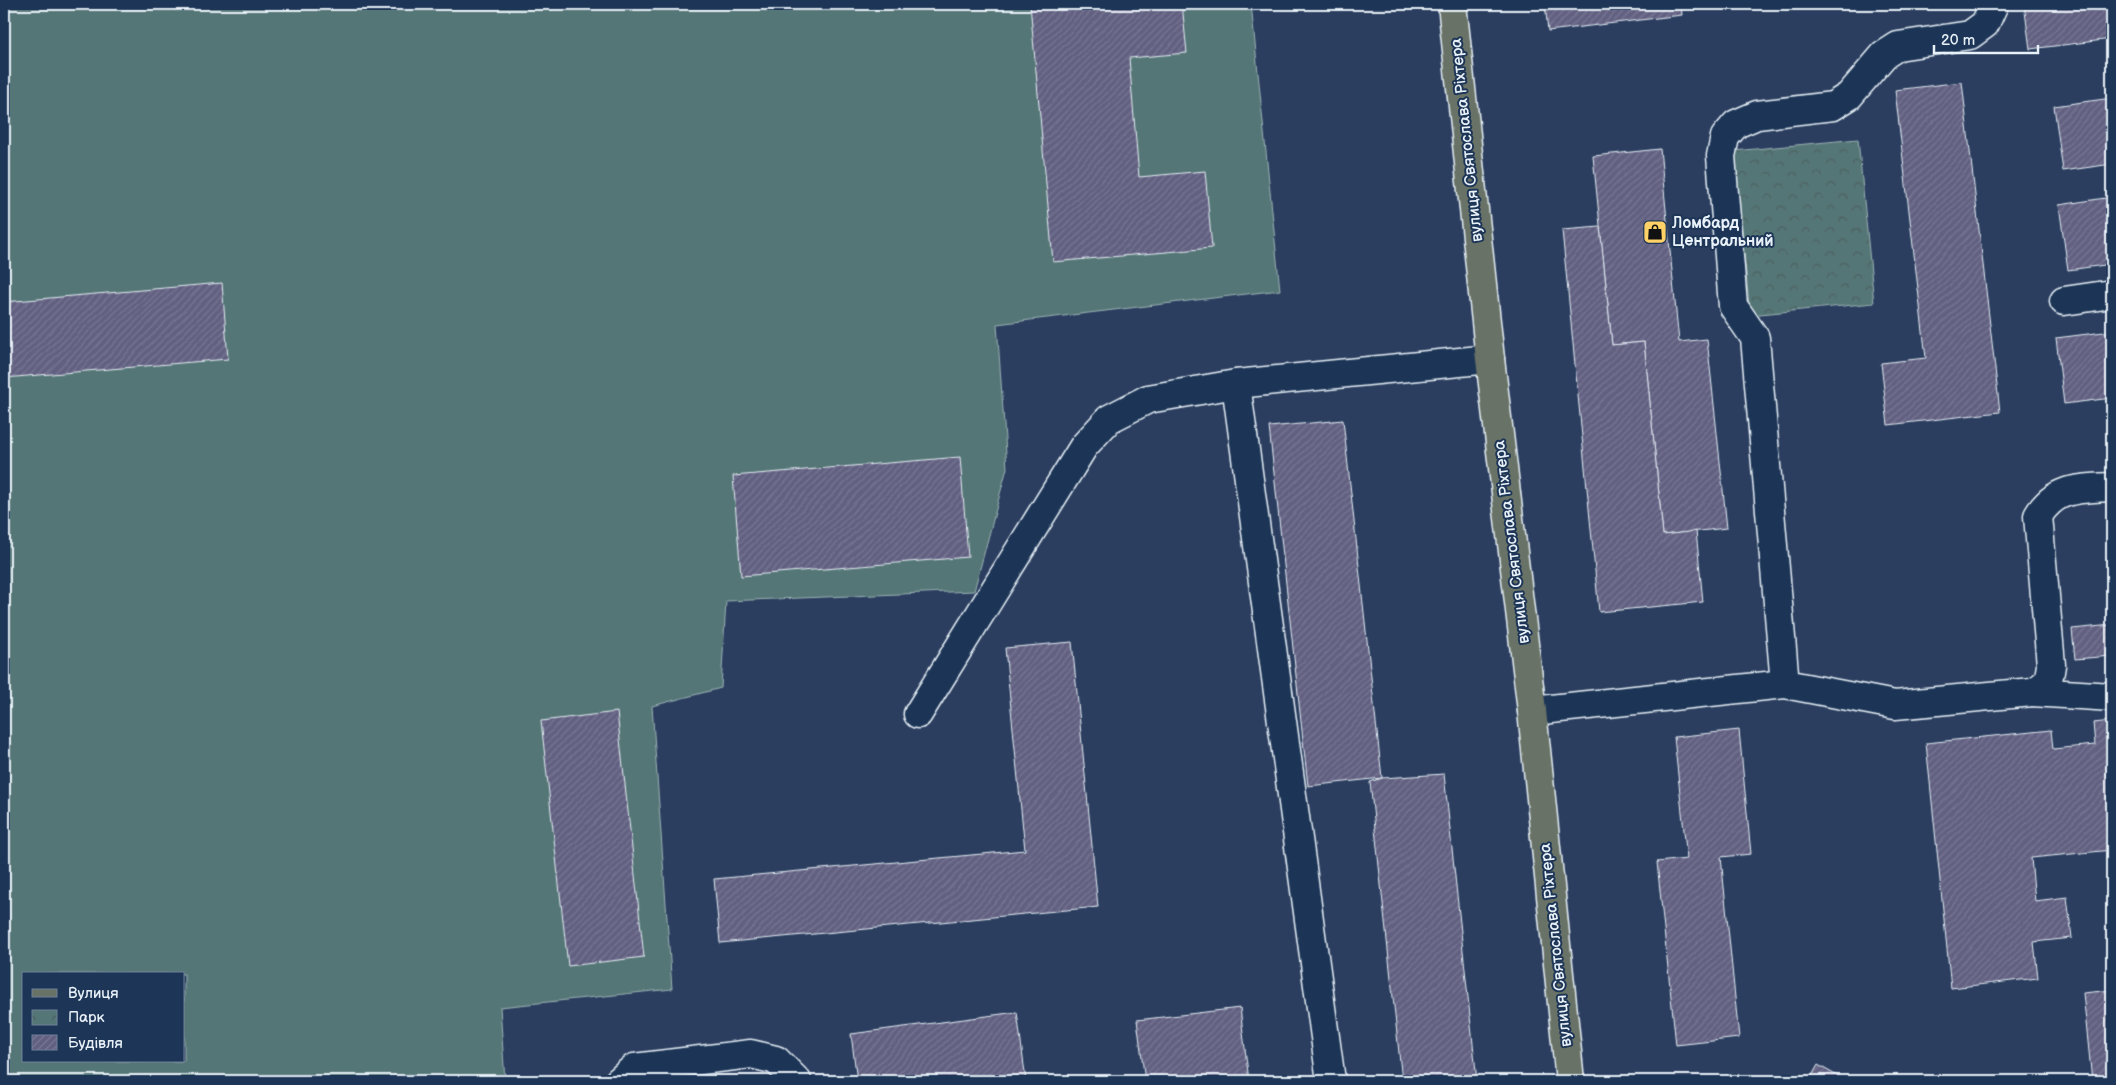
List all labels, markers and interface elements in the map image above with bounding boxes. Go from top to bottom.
scale bar [1934,22,2037,54]
text: 20 m [1941,31,1975,50]
street label: вулиця Святослава Ріхтера [1447,37,1487,243]
place label: Ломбард Центральний [1671,214,1774,251]
shop icon: Ломбард Центральний [1642,219,1668,245]
street label: вулиця Святослава Ріхтера [1490,439,1534,645]
street label: вулиця Святослава Ріхтера [1536,842,1576,1048]
legend [22,972,185,1062]
text: Вулиця [68,984,119,1003]
text: Парк [68,1008,105,1027]
text: Будівля [68,1034,123,1053]

